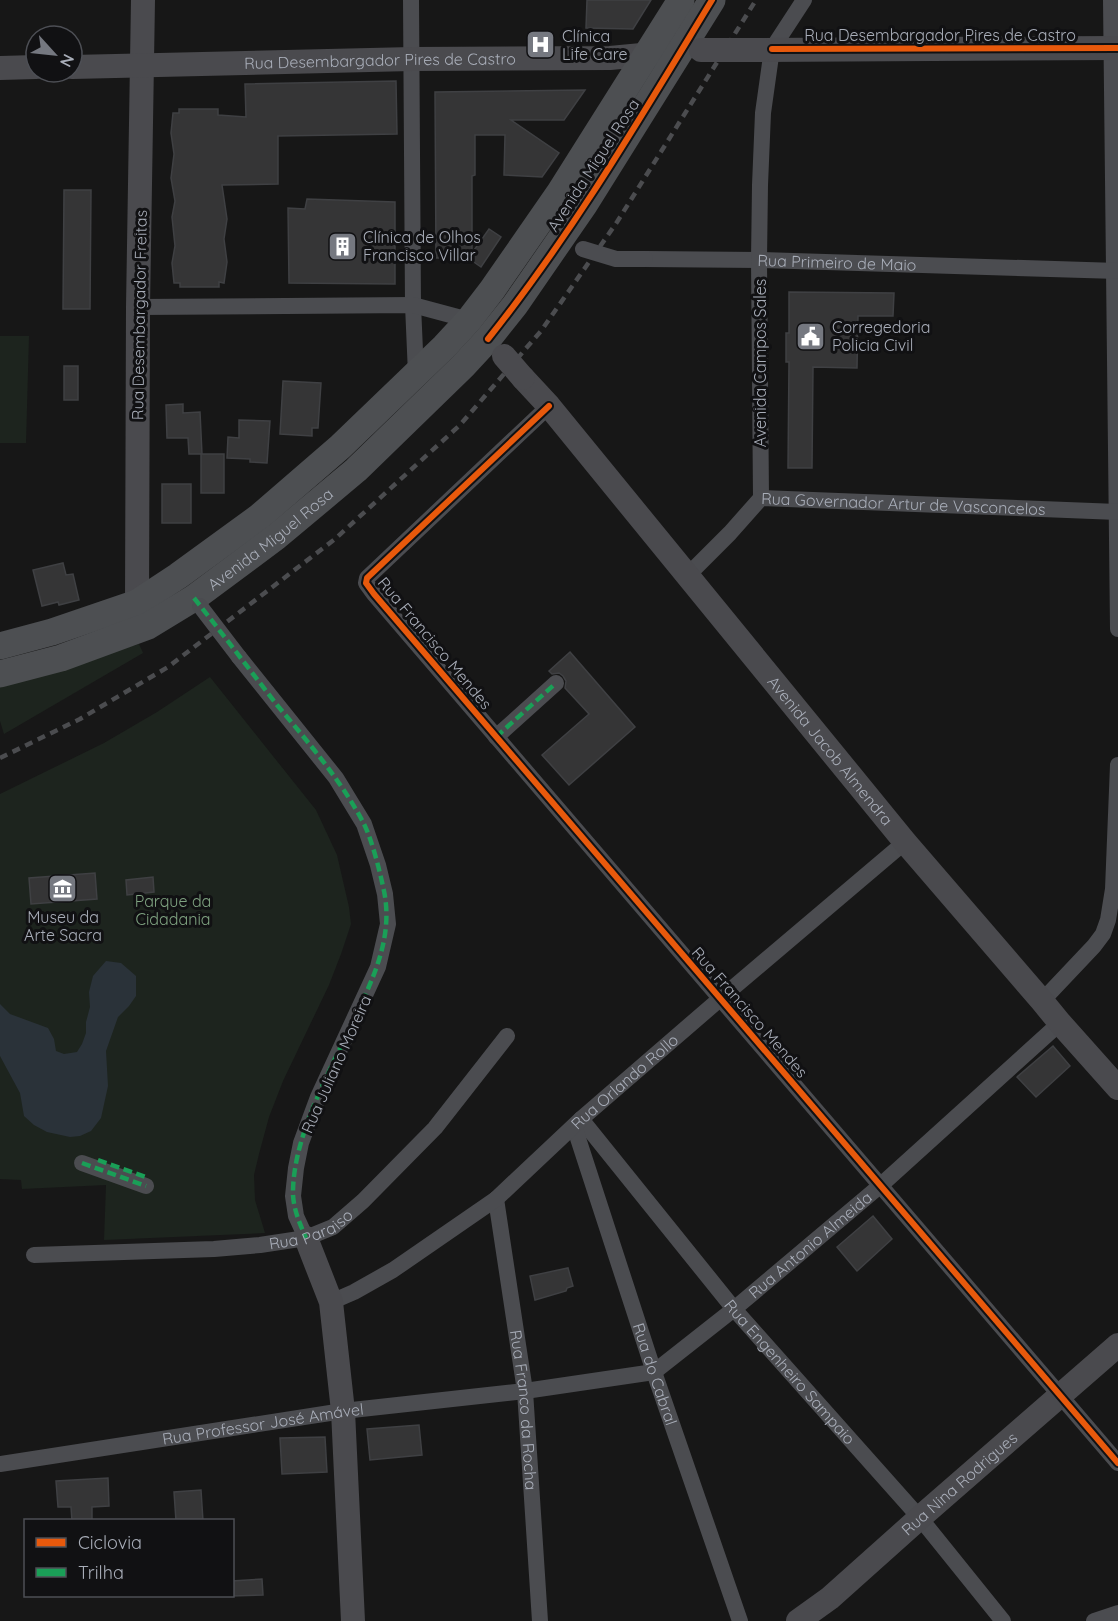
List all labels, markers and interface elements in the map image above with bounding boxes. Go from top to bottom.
north arrow [24,24,84,84]
street label: Rua Desembargador Pires de Castro [804,25,1076,45]
place label: Clínica Life Care [562,26,628,64]
hospital icon: Clínica Life Care [525,29,557,61]
street label: Rua Desembargador Pires de Castro [244,48,516,73]
text: N [56,51,79,71]
street label: Avenida Miguel Rosa [543,95,643,235]
street label: Rua Desembargador Freitas [127,210,151,420]
place label: Clínica de Olhos Francisco Villar [363,227,481,265]
building icon: Clínica de Olhos Francisco Villar [326,230,358,262]
street label: Rua Primeiro de Maio [757,250,917,275]
street label: Avenida Campos Sales [750,279,770,447]
place label: Corregedoria Policia Civil [832,317,930,355]
public building icon: Corregedoria Policia Civil [795,320,827,352]
street label: Avenida Miguel Rosa [203,484,337,595]
street label: Rua Governador Artur de Vasconcelos [761,488,1046,519]
street label: Rua Francisco Mendes [374,573,496,713]
street label: Avenida Jacob Almendra [763,672,897,829]
museum icon: Museu da Arte Sacra [47,873,79,905]
park label: Parque da Cidadania [135,891,211,929]
place label: Museu da Arte Sacra [24,907,102,945]
street label: Rua Francisco Mendes [688,942,812,1082]
street label: Rua Juliano Moreira [297,992,375,1136]
street label: Rua Orlando Rollo [566,1030,682,1134]
street label: Rua Antonio Almeida [744,1187,876,1303]
street label: Rua Paraiso [268,1205,357,1254]
street label: Rua Engenheiro Sampaio [720,1295,860,1448]
street label: Rua do Cabral [629,1320,682,1428]
street label: Rua Franco da Rocha [506,1328,541,1491]
street label: Rua Professor José Amável [161,1399,365,1449]
street label: Rua Nina Rodrigues [897,1428,1021,1540]
legend [24,1519,234,1597]
text: Ciclovia [78,1531,142,1554]
text: Trilha [78,1561,124,1584]

